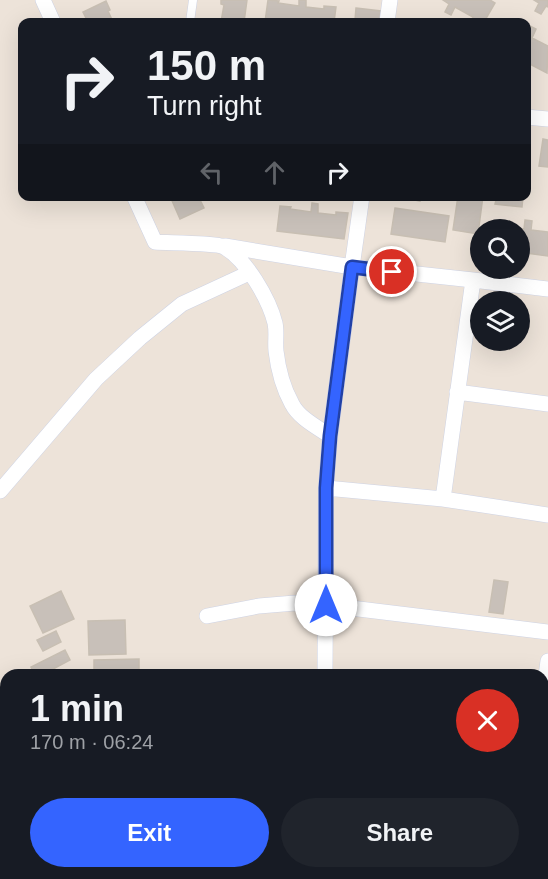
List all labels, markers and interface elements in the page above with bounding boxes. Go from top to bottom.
icon: right [48,42,126,120]
text: 150 m [147,42,266,89]
text: Turn right [147,91,262,121]
icon: left [195,156,228,189]
icon: ahead [258,156,291,189]
icon: right [321,156,354,189]
map controls [470,219,530,351]
button: search [470,219,530,279]
pin [366,246,417,297]
icon: arrive [375,255,408,288]
button: layers [470,291,530,351]
position arrow [294,573,358,637]
text: 1 min [30,688,124,729]
button: close [456,689,519,752]
text: 170 m · 06:24 [30,731,153,753]
button: Exit [30,798,269,867]
button: Share [281,798,519,867]

